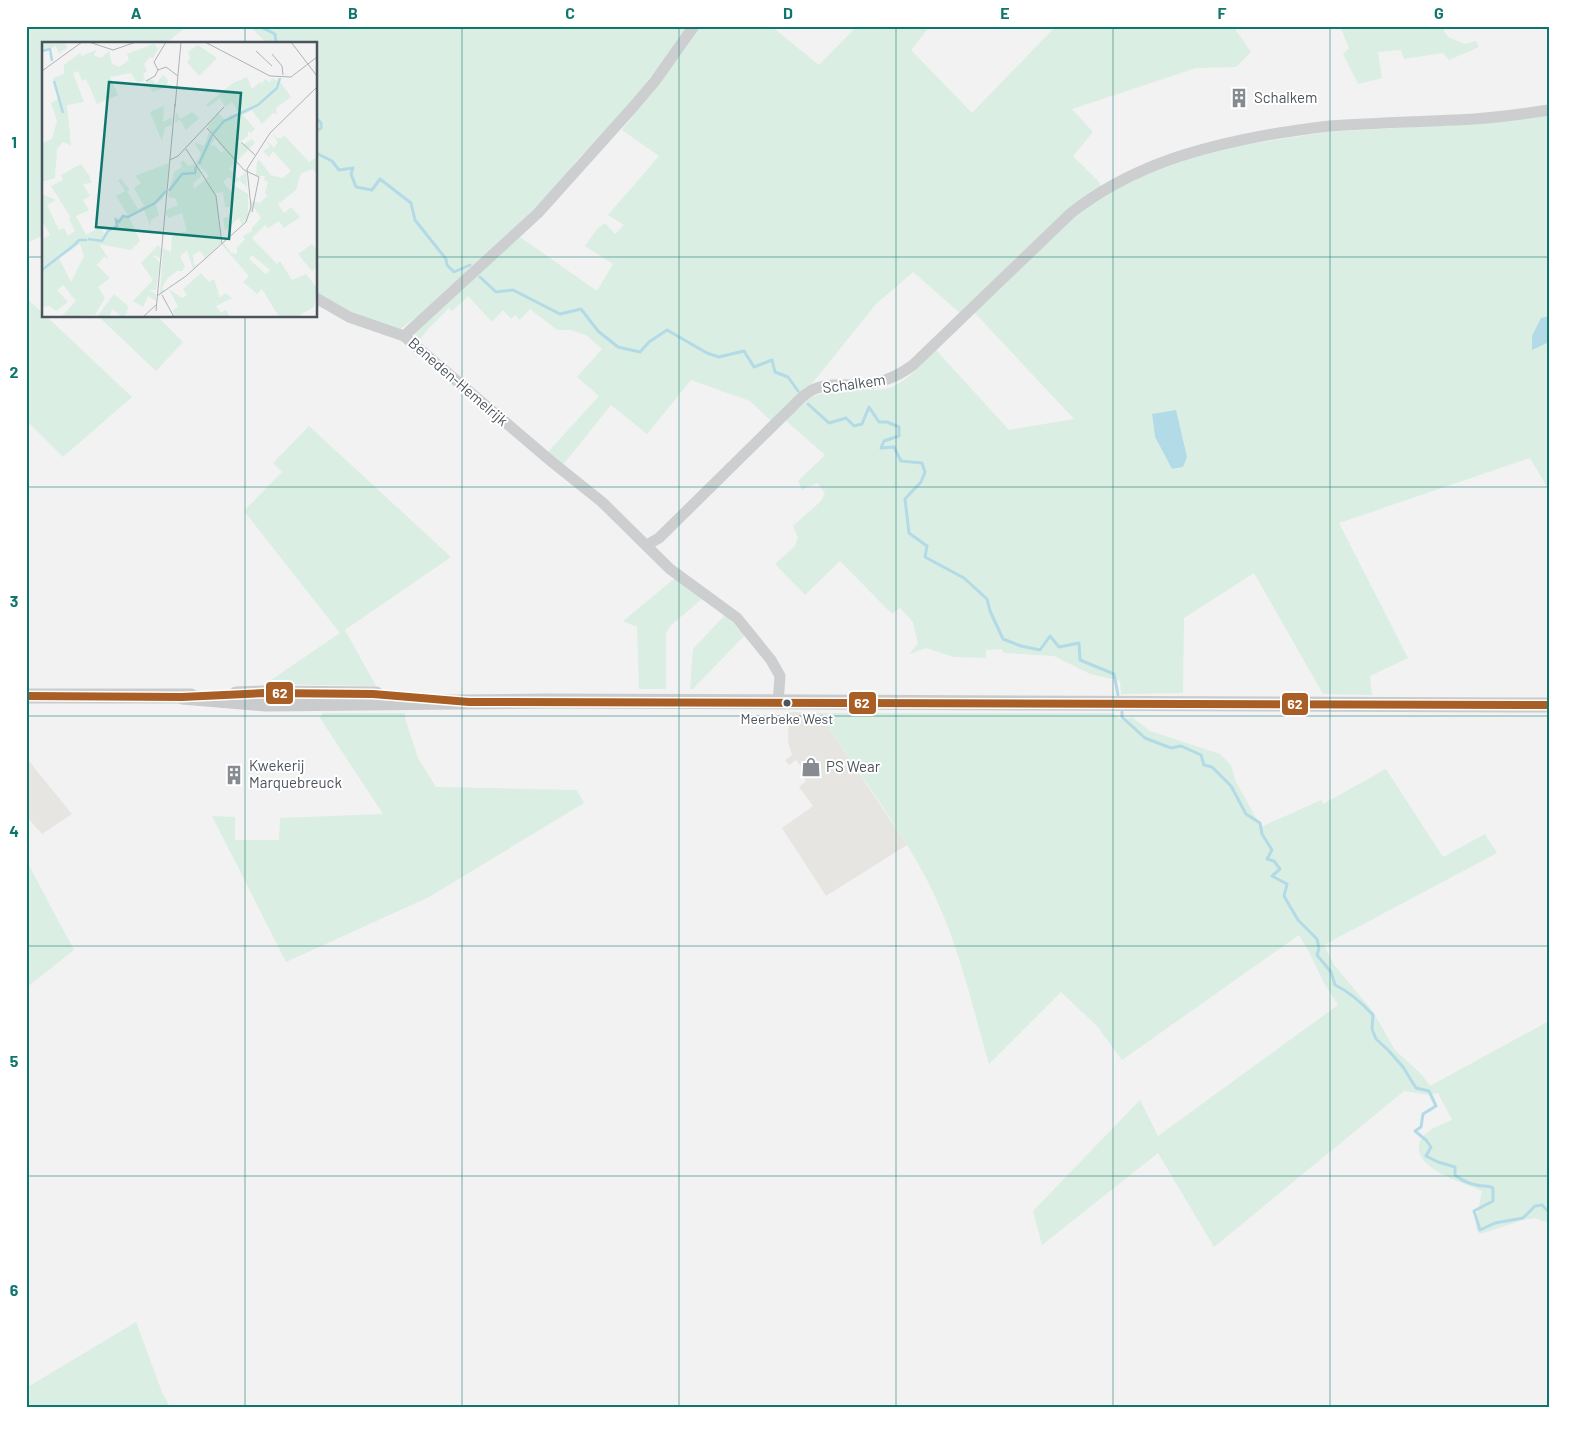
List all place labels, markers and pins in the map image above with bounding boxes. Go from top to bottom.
building icon: Schalkem [1228,87,1250,109]
place label: Schalkem [1254,88,1317,106]
marker: Meerbeke West [782,698,792,708]
place label: Meerbeke West [741,710,833,727]
place label: Kwekerij Marquebreuck [249,756,342,791]
shop icon: PS Wear [800,756,822,778]
place label: PS Wear [826,757,881,775]
building icon: Kwekerij Marquebreuck [223,764,245,786]

